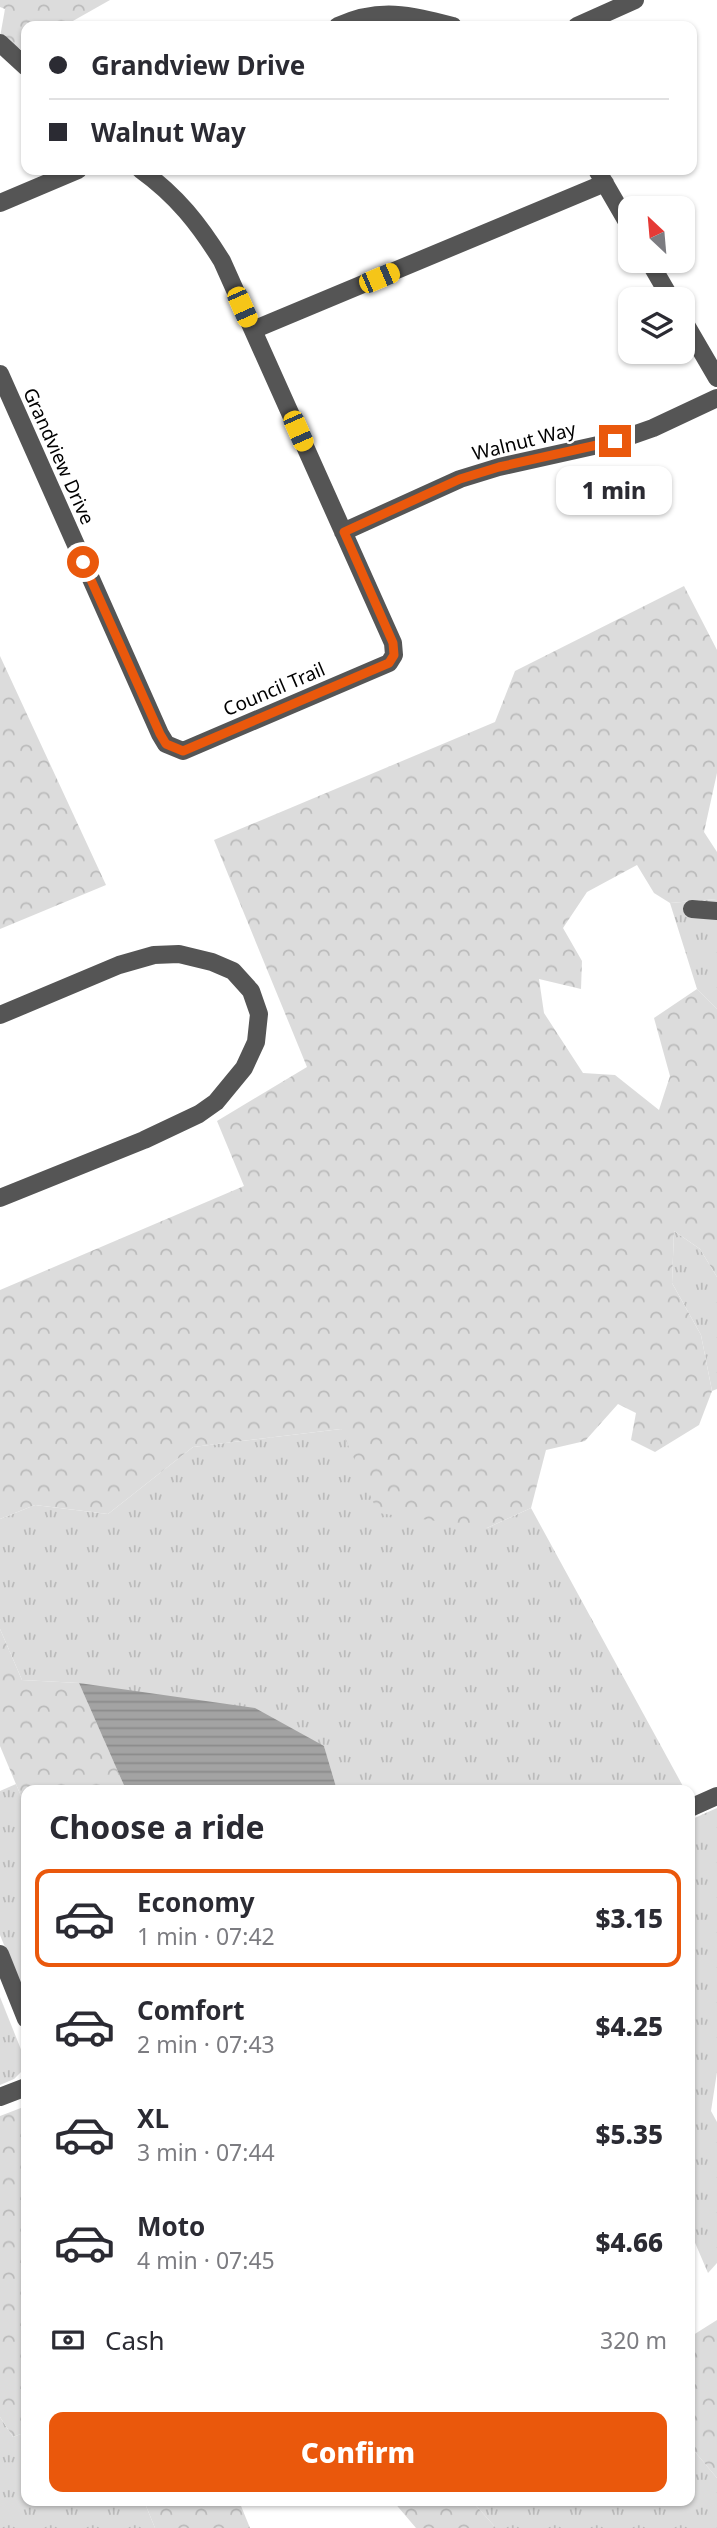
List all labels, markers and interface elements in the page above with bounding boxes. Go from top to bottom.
text: Grandview Drive [91,47,305,83]
text: Walnut Way [91,114,246,150]
north arrow [618,196,695,273]
map controls [618,196,695,364]
car [356,260,403,296]
car [224,284,261,330]
button: layers [618,287,695,364]
street label: Grandview Drive [17,384,101,528]
car [280,408,317,454]
street label: Walnut Way [470,416,579,466]
route end [599,425,631,457]
callout: 1 min [557,466,673,514]
text: 1 min [582,474,646,506]
route start [67,546,99,578]
street label: Council Trail [219,656,329,722]
text: Choose a ride [49,1805,265,1848]
text: Economy [137,1884,255,1920]
icon: car [53,1887,116,1950]
text: $3.15 [596,1900,663,1936]
text: 1 min · 07:42 [137,1920,275,1952]
text: Comfort [137,1992,245,2028]
icon: car [53,1995,116,2058]
text: $4.25 [596,2008,663,2044]
text: 2 min · 07:43 [137,2028,275,2060]
text: XL [137,2100,169,2136]
icon: car [53,2103,116,2166]
text: $5.35 [596,2116,663,2152]
text: 3 min · 07:44 [137,2136,275,2168]
text: Moto [137,2208,205,2244]
icon: car [53,2211,116,2274]
text: $4.66 [596,2224,663,2260]
text: 4 min · 07:45 [137,2244,275,2276]
icon: cash [49,2321,87,2359]
text: Cash [105,2322,165,2358]
text: 320 m [600,2324,667,2356]
button: Confirm [49,2412,667,2492]

